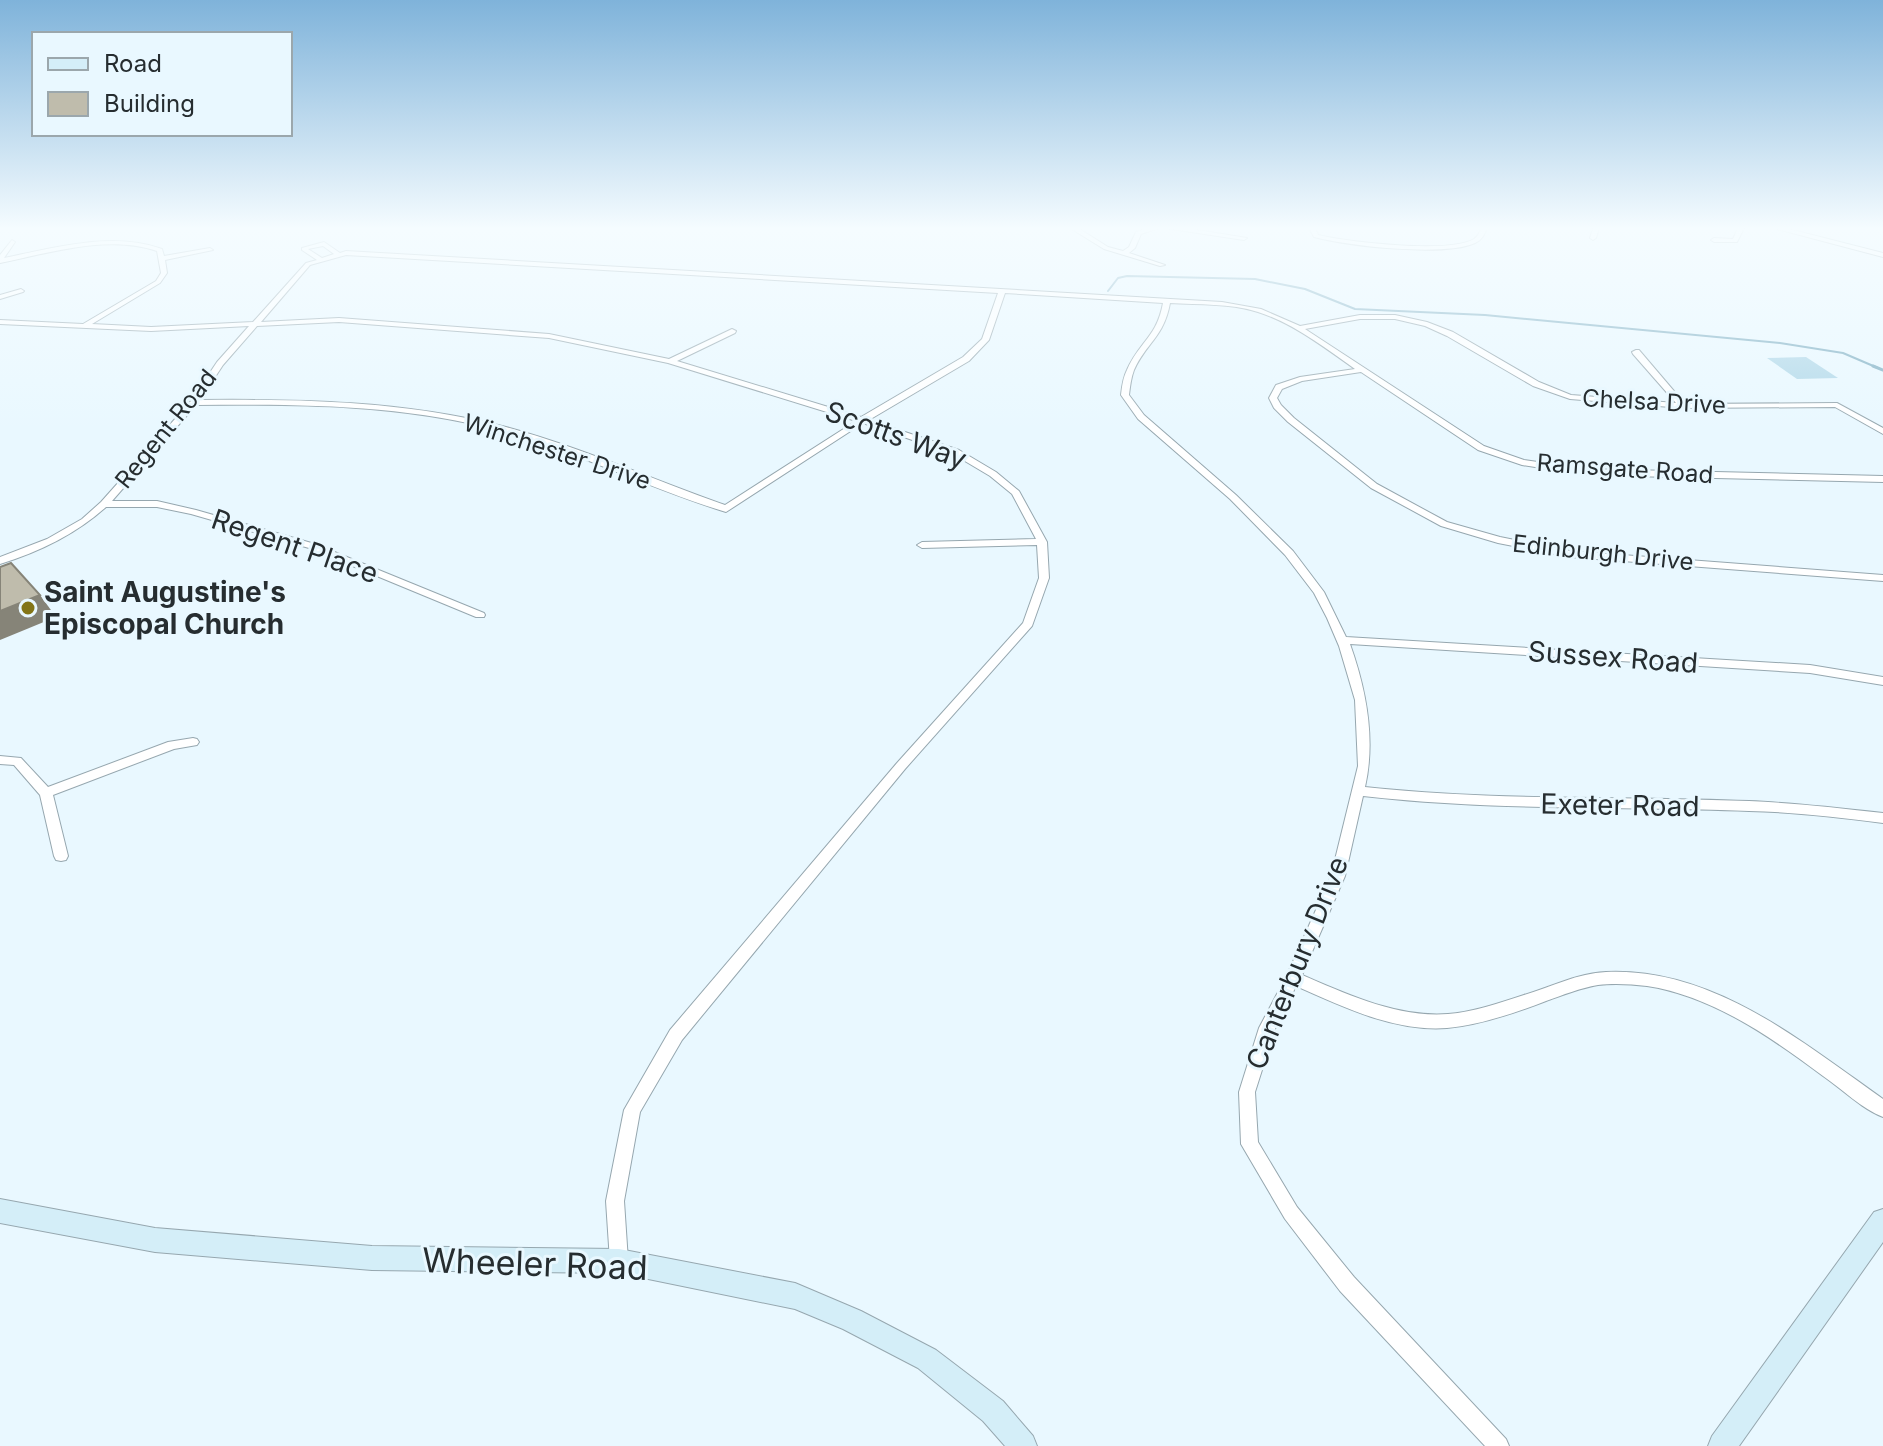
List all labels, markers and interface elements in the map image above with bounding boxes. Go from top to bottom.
legend [32,32,292,136]
text: Road [104,49,162,78]
text: Building [104,89,195,118]
street label: Regent Road [109,363,222,494]
street label: Chelsa Drive [1581,383,1727,420]
street label: Scotts Way [821,394,971,476]
street label: Winchester Drive [460,408,654,495]
street label: Ramsgate Road [1536,448,1714,489]
street label: Regent Place [207,502,383,590]
street label: Edinburgh Drive [1511,529,1695,576]
place label: Saint Augustine's Episcopal Church [44,575,286,641]
marker: Saint Augustine's Episcopal Church [19,599,37,617]
street label: Sussex Road [1527,634,1699,680]
street label: Exeter Road [1540,787,1700,823]
street label: Canterbury Drive [1239,852,1355,1074]
street label: Wheeler Road [422,1239,649,1288]

